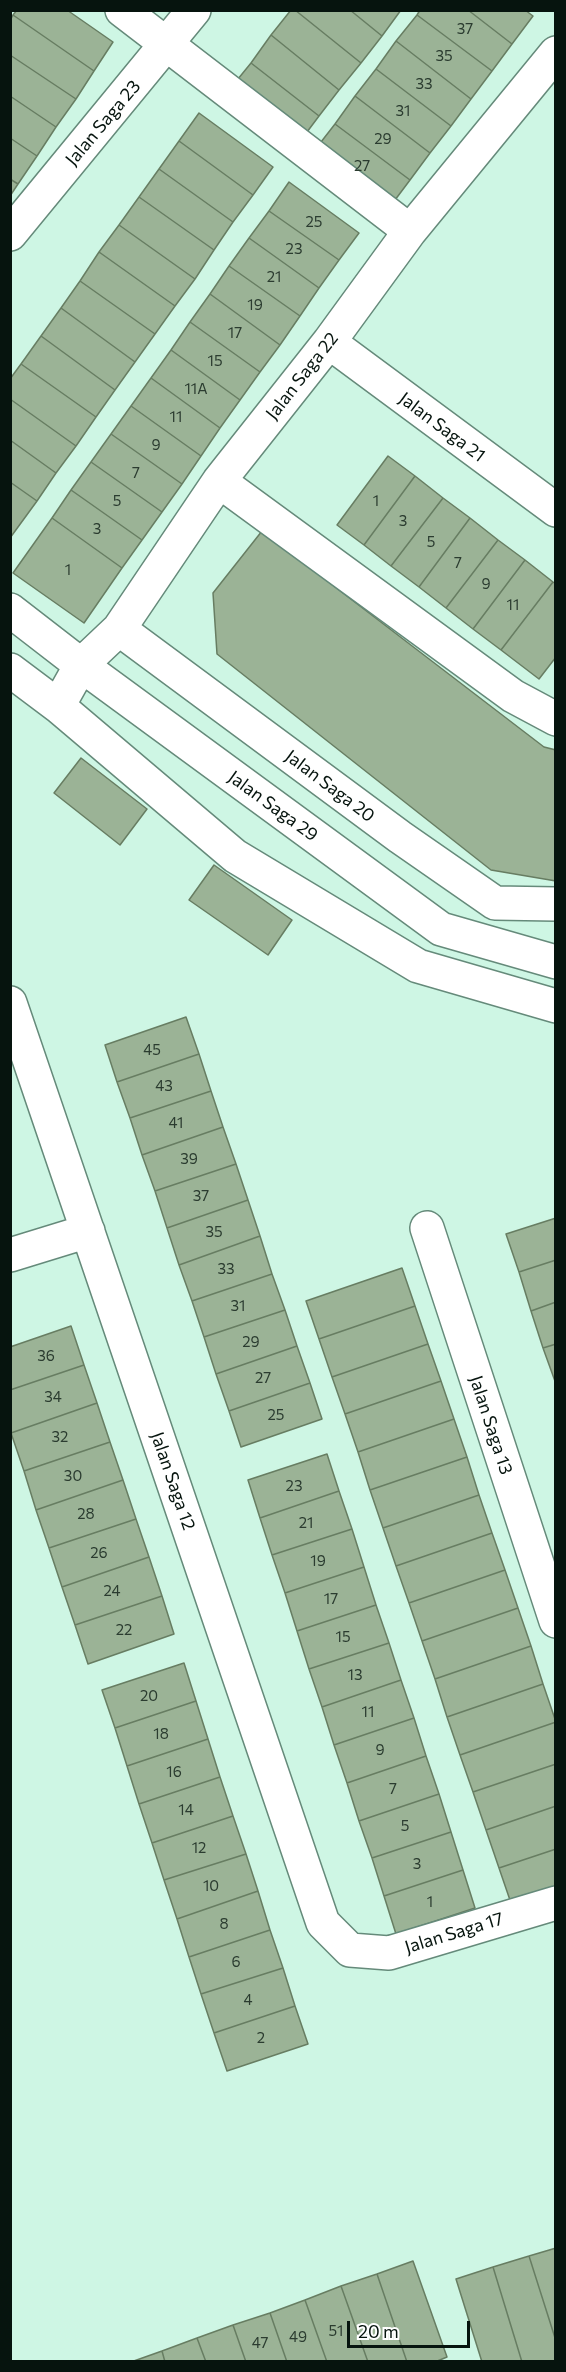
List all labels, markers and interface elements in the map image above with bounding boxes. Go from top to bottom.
house number: 37 [457,20,473,38]
house number: 35 [435,47,453,65]
house number: 33 [415,75,433,93]
street label: Jalan Saga 23 [61,76,145,170]
house number: 31 [396,102,410,120]
house number: 29 [374,130,392,148]
house number: 27 [354,157,370,175]
house number: 25 [306,213,322,231]
house number: 23 [286,240,302,258]
house number: 21 [267,268,281,286]
house number: 19 [247,296,263,314]
house number: 17 [228,324,242,342]
street label: Jalan Saga 22 [261,328,343,424]
house number: 15 [207,352,223,370]
house number: 11A [184,380,208,398]
street label: Jalan Saga 21 [395,388,489,466]
house number: 11 [170,408,182,426]
house number: 9 [151,436,161,454]
house number: 7 [132,464,140,482]
house number: 5 [113,492,121,510]
house number: 1 [373,492,379,510]
house number: 3 [399,512,407,530]
house number: 3 [93,520,101,538]
house number: 5 [427,533,435,551]
house number: 7 [454,554,462,572]
house number: 1 [65,561,71,579]
house number: 9 [481,575,491,593]
house number: 11 [507,596,519,614]
street label: Jalan Saga 20 [281,745,379,827]
street label: Jalan Saga 29 [224,766,322,846]
house number: 45 [143,1041,161,1059]
house number: 43 [155,1077,173,1095]
house number: 41 [169,1114,183,1132]
house number: 39 [180,1150,198,1168]
house number: 37 [193,1187,209,1205]
house number: 35 [205,1223,223,1241]
house number: 33 [217,1260,235,1278]
house number: 31 [231,1297,245,1315]
house number: 29 [242,1333,260,1351]
house number: 36 [37,1347,55,1365]
house number: 27 [255,1369,271,1387]
street label: Jalan Saga 13 [465,1373,517,1477]
house number: 34 [44,1388,62,1406]
house number: 25 [268,1406,284,1424]
house number: 32 [52,1428,68,1446]
street label: Jalan Saga 12 [146,1429,200,1533]
house number: 30 [64,1467,82,1485]
house number: 23 [286,1477,302,1495]
house number: 28 [77,1505,95,1523]
house number: 21 [299,1514,313,1532]
house number: 26 [90,1544,108,1562]
house number: 19 [310,1552,326,1570]
house number: 24 [103,1582,121,1600]
house number: 17 [324,1590,338,1608]
house number: 22 [116,1621,132,1639]
house number: 15 [335,1628,351,1646]
house number: 13 [348,1666,362,1684]
house number: 20 [140,1687,158,1705]
house number: 11 [362,1703,374,1721]
house number: 18 [153,1725,169,1743]
house number: 9 [375,1741,385,1759]
house number: 16 [166,1763,182,1781]
house number: 7 [389,1780,397,1798]
house number: 14 [178,1801,194,1819]
house number: 5 [401,1817,409,1835]
house number: 12 [192,1839,206,1857]
house number: 3 [413,1855,421,1873]
house number: 10 [203,1877,219,1895]
house number: 1 [427,1893,433,1911]
street label: Jalan Saga 17 [402,1908,506,1958]
house number: 8 [219,1915,229,1933]
house number: 6 [231,1953,241,1971]
house number: 4 [244,1991,252,2009]
house number: 2 [257,2029,265,2047]
scale bar [350,2309,473,2347]
text: 20 m [358,2320,399,2342]
house number: 51 [328,2322,344,2340]
house number: 49 [289,2328,307,2346]
house number: 47 [252,2334,268,2352]

